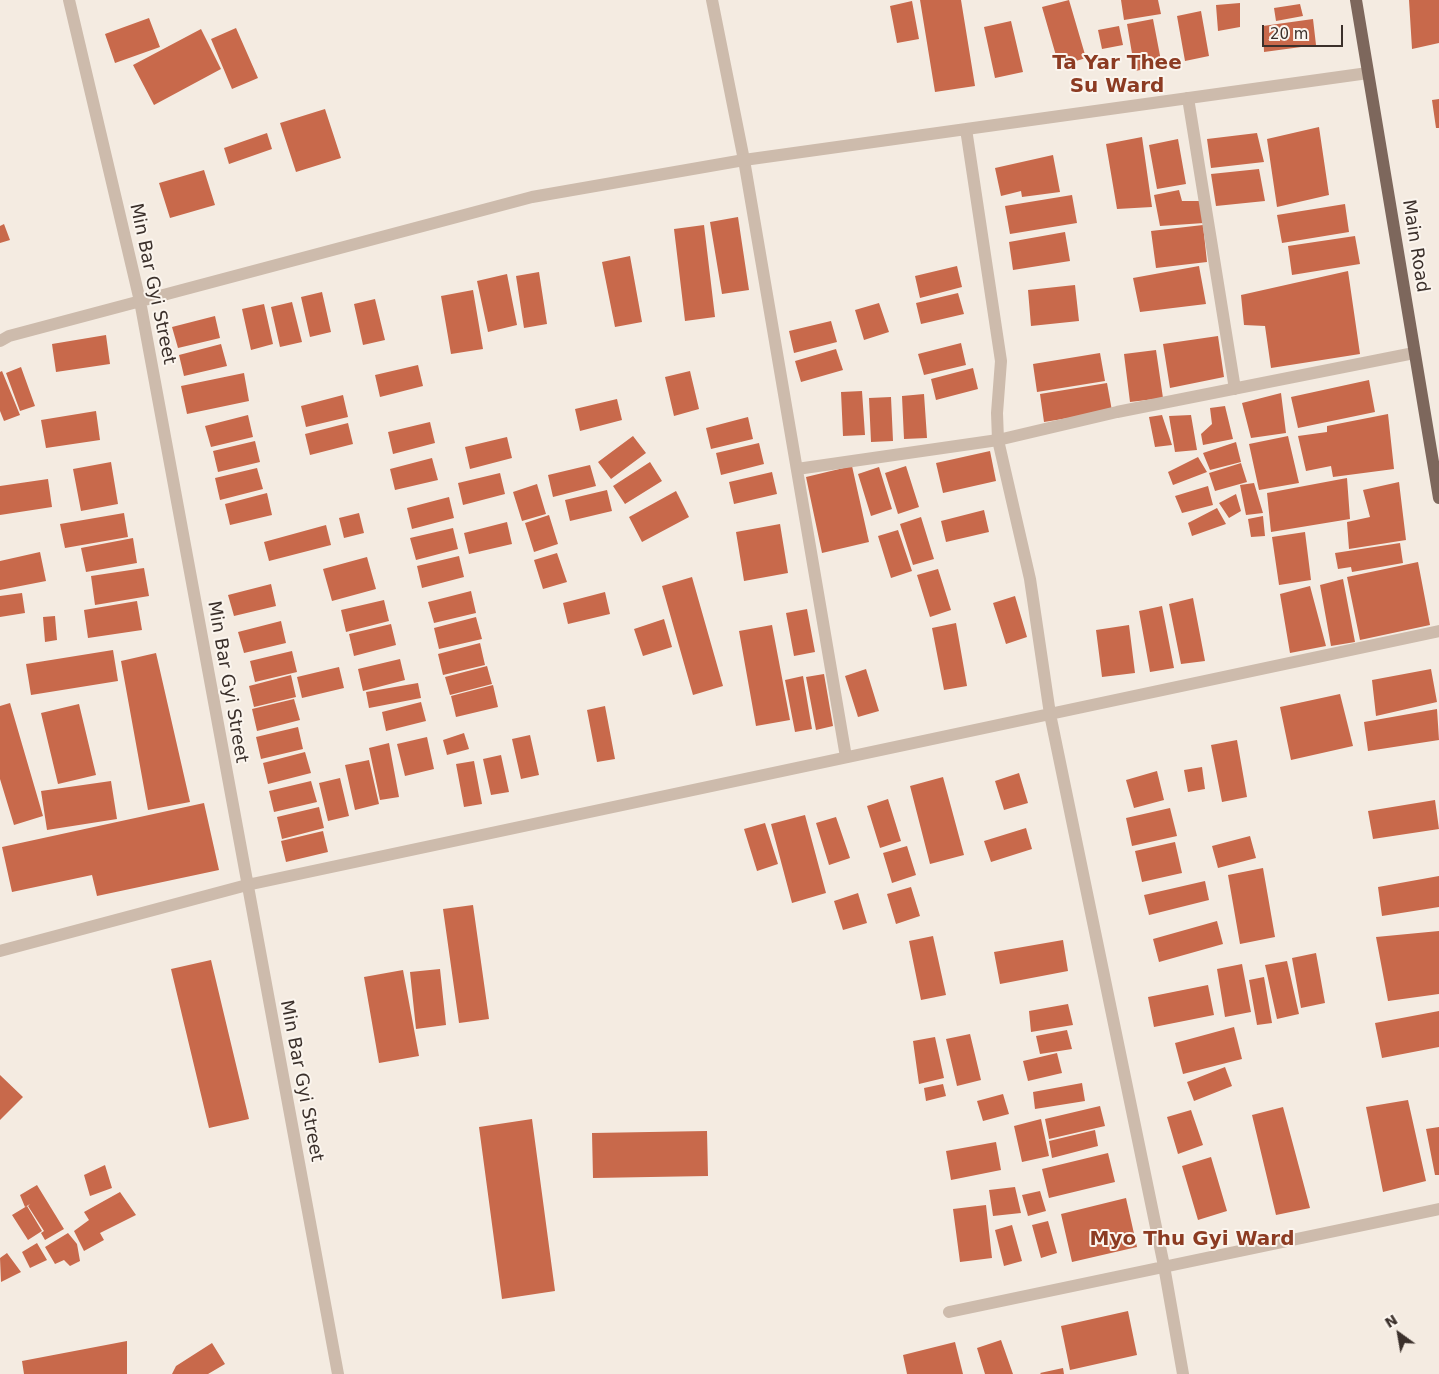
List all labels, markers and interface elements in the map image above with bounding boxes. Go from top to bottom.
scale bar [1264,15,1345,47]
text: 20 m [1270,25,1308,43]
district label: Ta Yar Thee Su Ward [1052,52,1182,99]
street label: Main Road [1397,198,1433,294]
street label: Min Bar Gyi Street [124,201,180,367]
street label: Min Bar Gyi Street [202,599,252,765]
street label: Min Bar Gyi Street [275,998,327,1164]
district label: Myo Thu Gyi Ward [1089,1228,1295,1252]
north arrow [1374,1309,1424,1359]
text: N [1382,1311,1400,1331]

